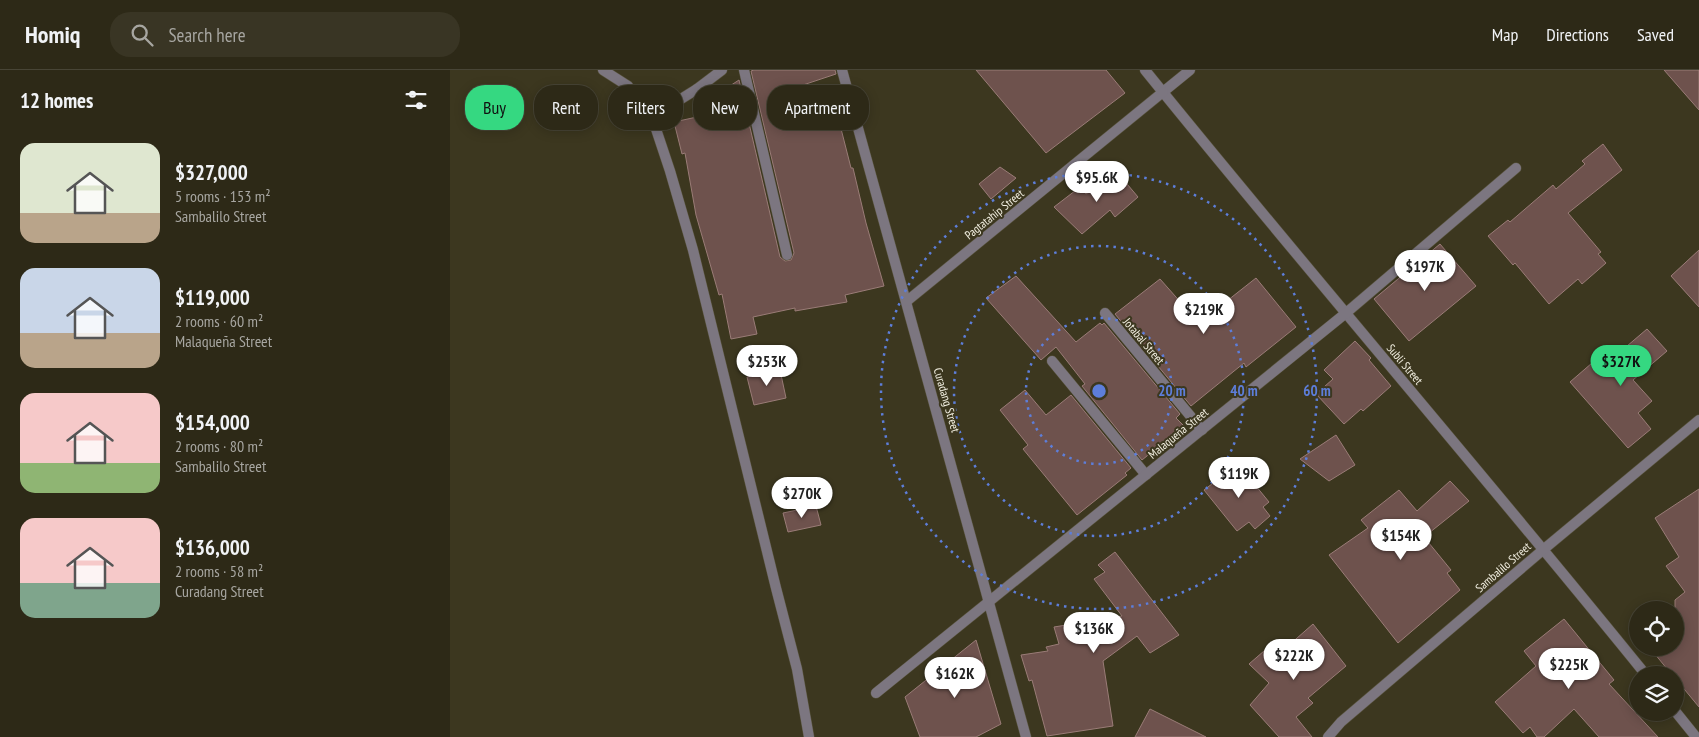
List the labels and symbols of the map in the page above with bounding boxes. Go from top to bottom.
pin: $95.6K [1056,160,1138,203]
street label: Pagtatahip Street [961,185,1027,242]
pin: $197K [1390,250,1460,292]
pin: $219K [1169,292,1239,335]
street label: Jotabal Street [1119,314,1168,368]
street label: Subli Street [1384,341,1427,388]
pin: $253K [732,344,802,387]
pin: $327K [1586,344,1656,387]
street label: Curadang Street [931,366,964,435]
text: 20 m [1158,381,1186,400]
text: 40 m [1230,381,1258,400]
text: 60 m [1303,381,1331,400]
centre of rings [1090,382,1108,400]
street label: Malaqueña Street [1145,404,1212,462]
pin: $119K [1204,456,1274,499]
pin: $270K [767,476,837,519]
pin: $154K [1366,518,1436,561]
street label: Sambalilo Street [1472,538,1534,595]
pin: $136K [1059,612,1129,654]
pin: $222K [1259,638,1329,681]
pin: $225K [1534,648,1604,690]
pin: $162K [920,656,990,699]

